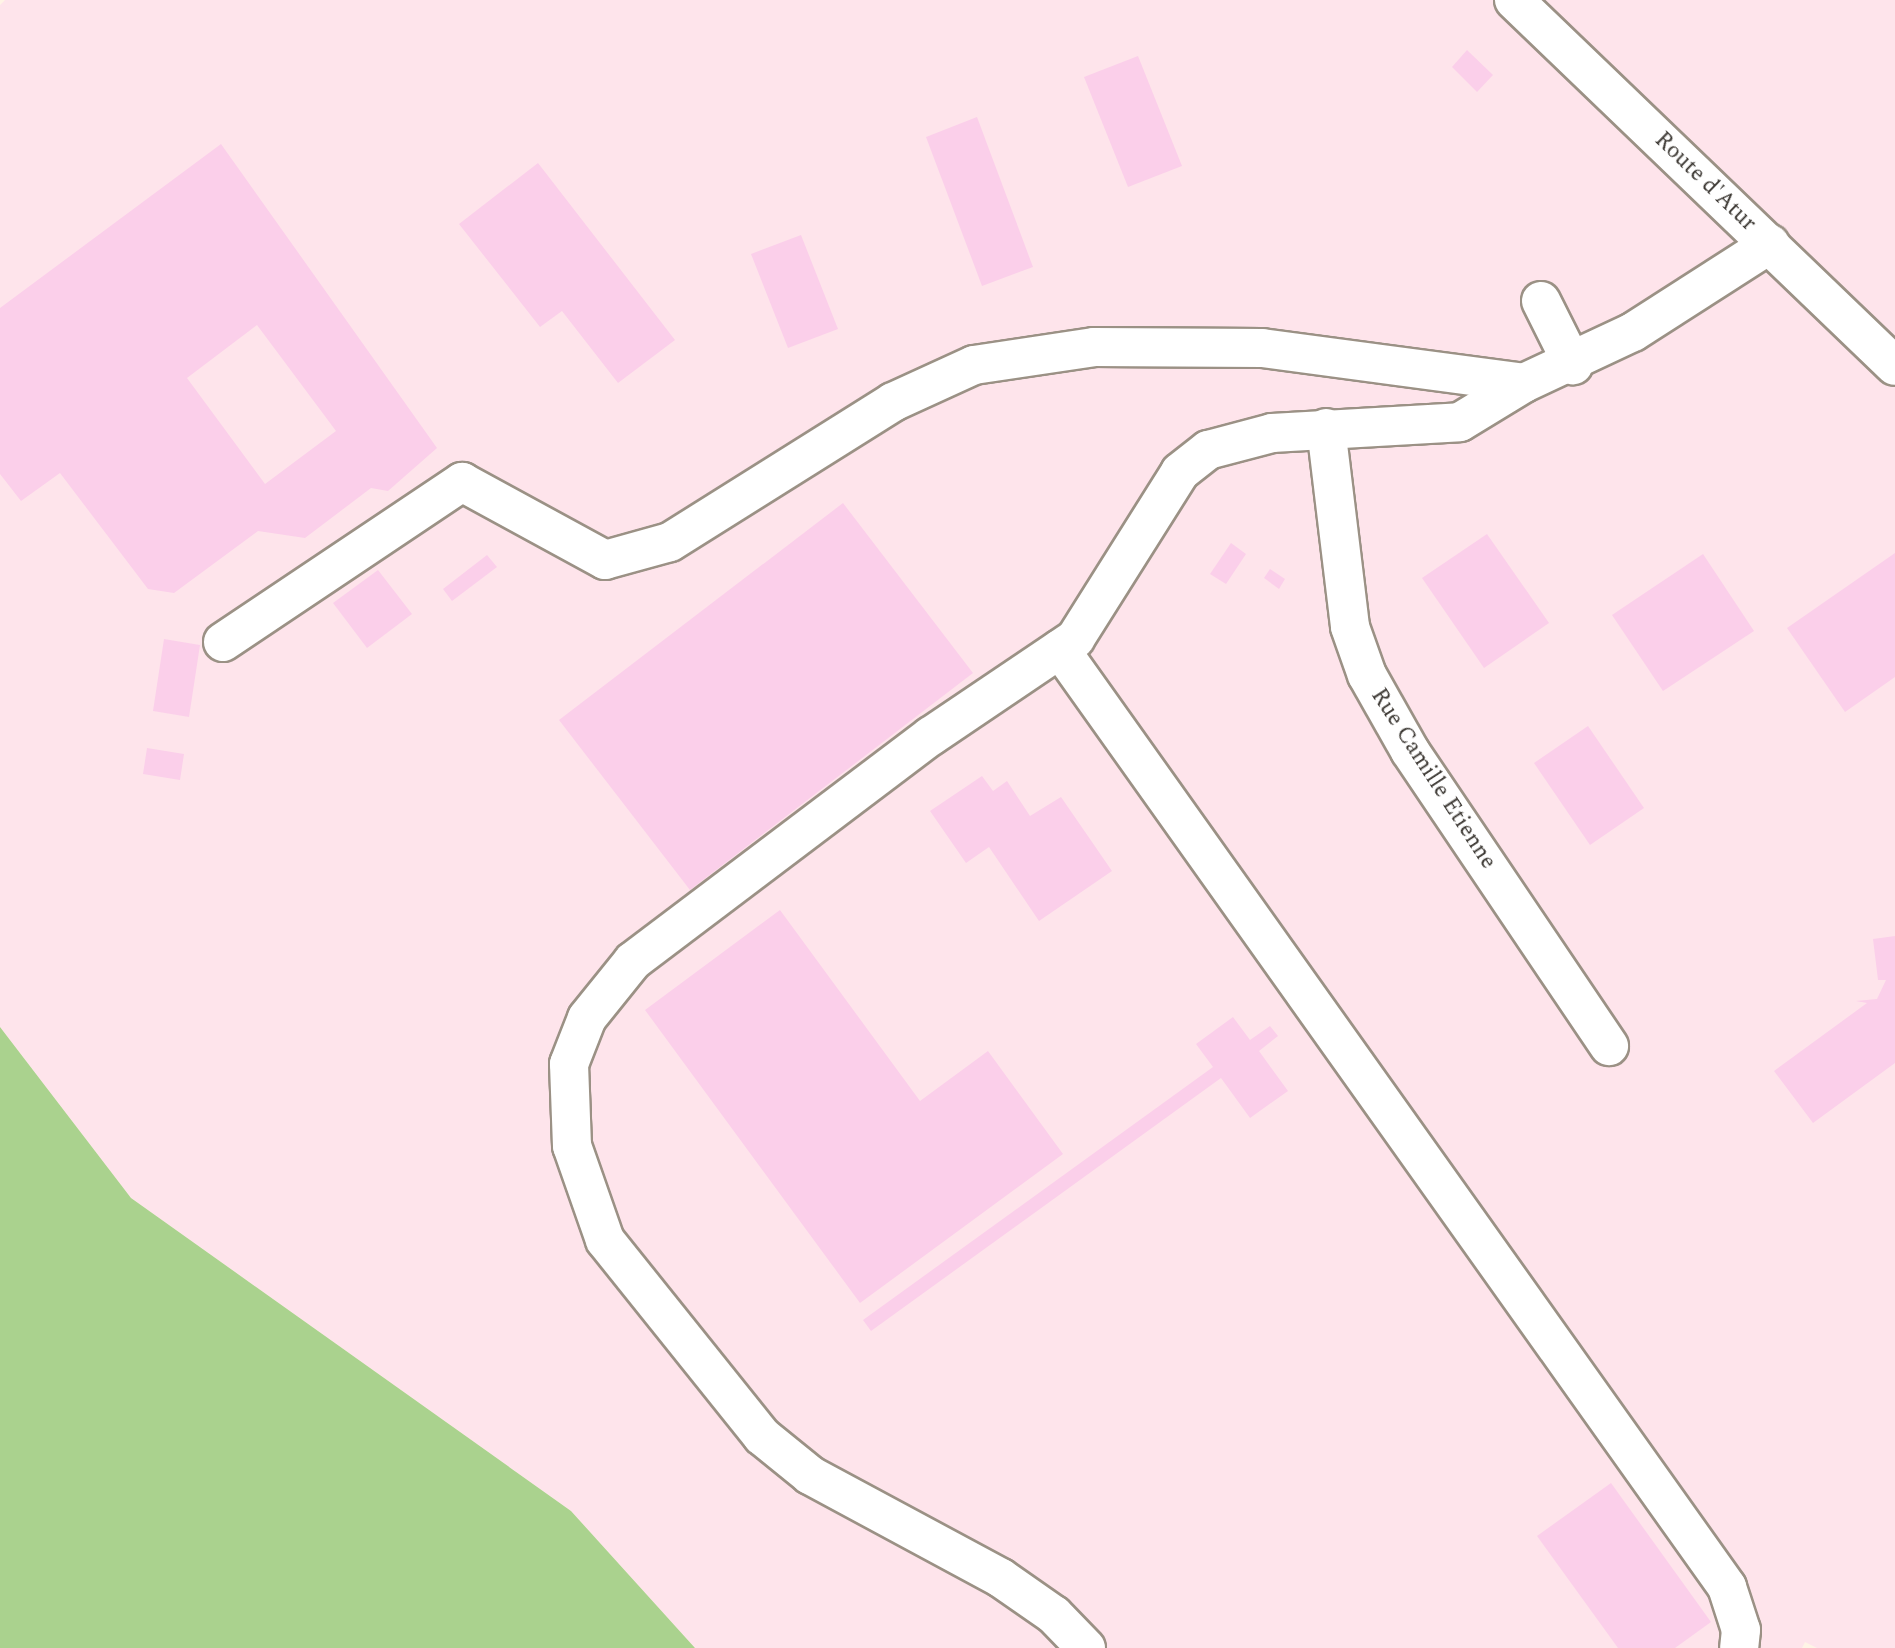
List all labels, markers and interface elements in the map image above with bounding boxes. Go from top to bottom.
street label: Route d'Atur [1648,127,1762,237]
street label: Rue Camille Etienne [1364,684,1502,874]

